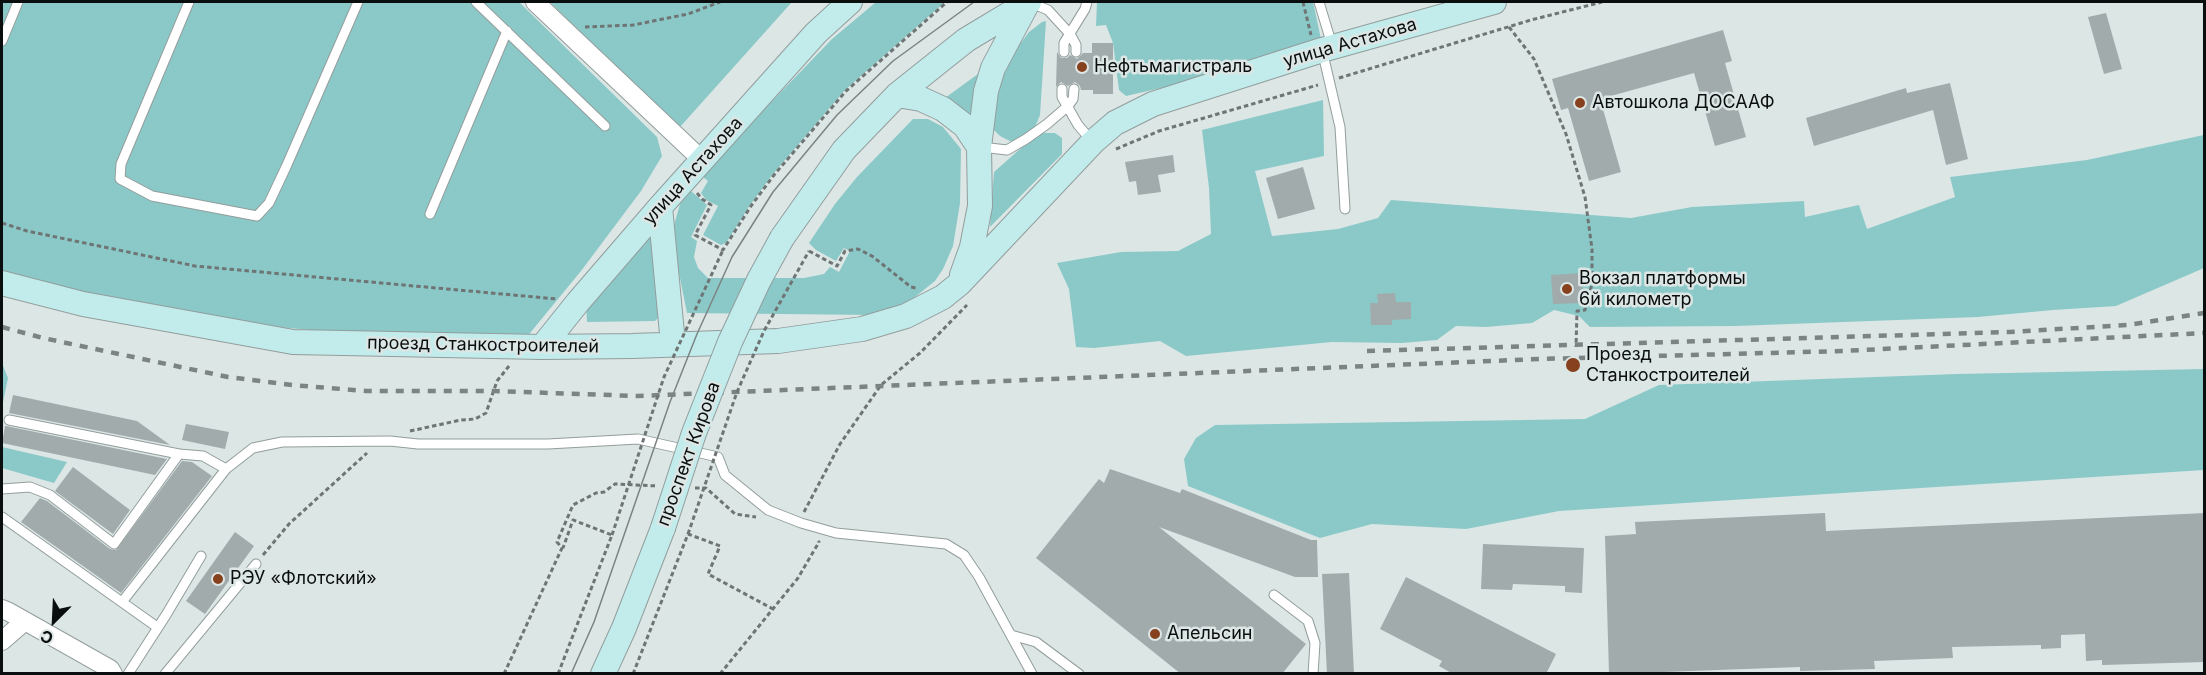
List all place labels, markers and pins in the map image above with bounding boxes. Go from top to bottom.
place label: Нефтьмагистраль [1094,56,1252,78]
marker: Нефтьмагистраль [1075,60,1089,74]
place label: Автошкола ДОСААФ [1592,92,1775,114]
marker: Автошкола ДОСААФ [1573,96,1587,110]
place label: Вокзал платформы 6й километр [1579,268,1746,310]
marker: Вокзал платформы 6й километр [1560,282,1574,296]
place label: Проезд Станкостроителей [1586,344,1750,386]
marker: Проезд Станкостроителей [1564,356,1582,374]
place label: РЭУ «Флотский» [230,568,377,590]
marker: РЭУ «Флотский» [211,572,225,586]
place label: Апельсин [1167,623,1252,645]
marker: Апельсин [1148,627,1162,641]

